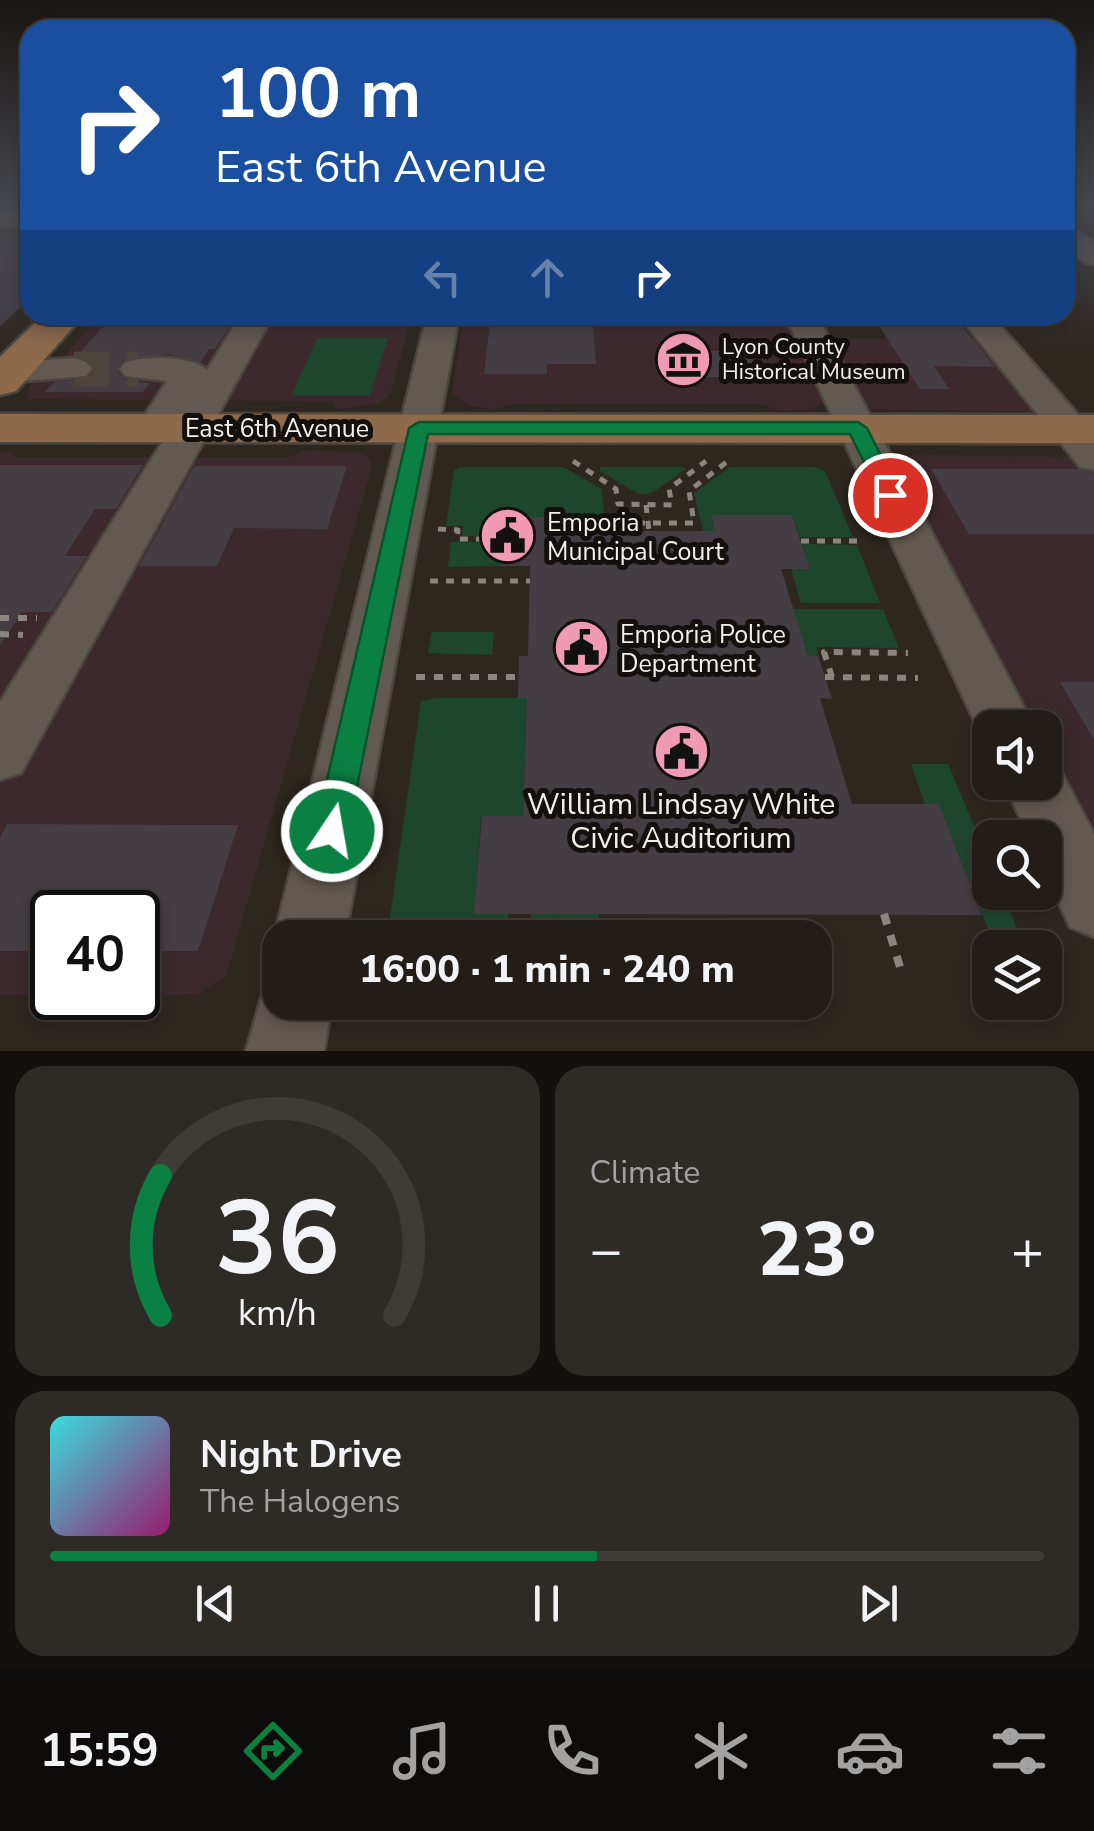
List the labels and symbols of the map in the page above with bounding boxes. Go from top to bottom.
museum icon: Lyon County Historical Museum [653,329,713,389]
place label: Lyon County Historical Museum [722,332,906,387]
street label: East 6th Avenue [185,412,369,446]
pin [848,453,933,538]
public building icon: Emporia Municipal Court [478,506,538,566]
place label: Emporia Municipal Court [547,506,724,569]
public building icon: Emporia Police Department [551,618,611,678]
place label: Emporia Police Department [620,618,786,681]
public building icon: William Lindsay White Civic Auditorium [651,721,711,781]
position arrow [280,779,384,883]
place label: William Lindsay White Civic Auditorium [527,784,835,859]
speed limit sign: 40 [30,890,160,1020]

